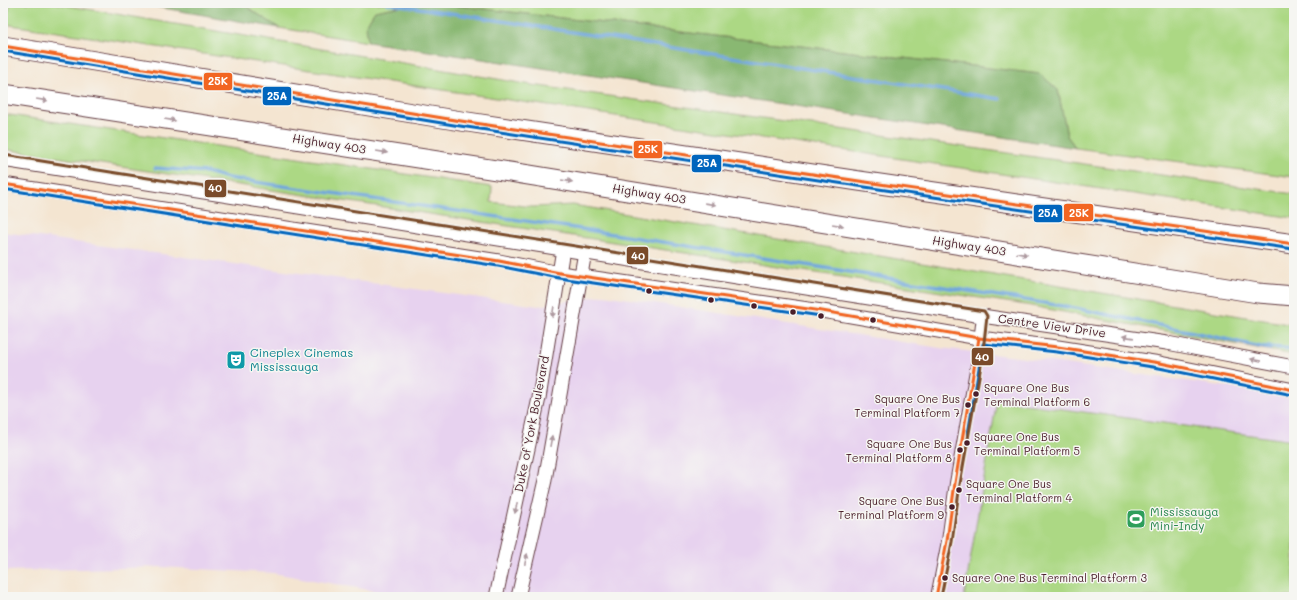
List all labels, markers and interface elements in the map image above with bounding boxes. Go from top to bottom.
line badge: 25K [203,72,233,91]
text: 25K [208,73,228,88]
line badge: 25A [262,86,292,106]
text: 25A [267,88,287,103]
one-way arrow [35,97,48,103]
one-way arrow [164,117,176,123]
street label: Highway 403 [291,129,367,157]
line badge: 25K [633,140,663,159]
text: 25K [638,141,658,156]
one-way arrow [376,149,388,155]
line badge: 25A [691,154,722,173]
text: 25A [697,155,717,170]
one-way arrow [561,178,574,184]
line badge: 40 [204,179,227,198]
street label: Highway 403 [611,179,687,207]
text: 40 [208,180,222,195]
one-way arrow [703,201,716,207]
line badge: 25K [1063,203,1094,222]
line badge: 25A [1033,204,1063,223]
text: 25A [1038,205,1058,220]
text: 25K [1069,205,1089,220]
one-way arrow [832,222,844,228]
street label: Highway 403 [931,231,1007,259]
line badge: 40 [626,246,649,265]
text: 40 [631,248,645,263]
one-way arrow [1015,251,1028,257]
unlabelled marker [644,286,654,296]
unlabelled marker [706,295,716,305]
unlabelled marker [749,301,759,311]
one-way arrow [550,305,556,318]
unlabelled marker [788,307,798,317]
street label: Centre View Drive [997,310,1107,341]
unlabelled marker [816,311,826,321]
unlabelled marker [868,315,878,325]
one-way arrow [1122,334,1134,340]
place label: Cineplex Cinemas Mississauga [250,344,353,374]
line badge: 40 [971,347,994,366]
theatre icon: Cineplex Cinemas Mississauga [225,349,247,371]
text: 40 [975,349,989,364]
street label: Duke of York Boulevard [510,354,552,493]
one-way arrow [1250,356,1262,362]
place label: Square One Bus Terminal Platform 6 [984,380,1090,409]
marker: Square One Bus Terminal Platform 6 [971,389,981,399]
place label: Square One Bus Terminal Platform 7 [854,391,960,420]
marker: Square One Bus Terminal Platform 7 [963,400,973,410]
place label: Square One Bus Terminal Platform 5 [974,429,1080,458]
one-way arrow [548,435,554,448]
place label: Square One Bus Terminal Platform 8 [846,436,952,465]
marker: Square One Bus Terminal Platform 5 [962,438,972,448]
marker: Square One Bus Terminal Platform 8 [955,445,965,455]
place label: Square One Bus Terminal Platform 4 [966,476,1073,505]
marker: Square One Bus Terminal Platform 4 [954,485,964,495]
place label: Square One Bus Terminal Platform 9 [838,493,944,522]
one-way arrow [512,502,518,514]
marker: Square One Bus Terminal Platform 9 [947,502,957,512]
place label: Mississauga Mini-Indy [1150,503,1219,533]
sports icon: Mississauga Mini-Indy [1125,508,1147,530]
one-way arrow [524,553,530,565]
place label: Square One Bus Terminal Platform 3 [952,570,1147,585]
marker: Square One Bus Terminal Platform 3 [940,573,950,583]

